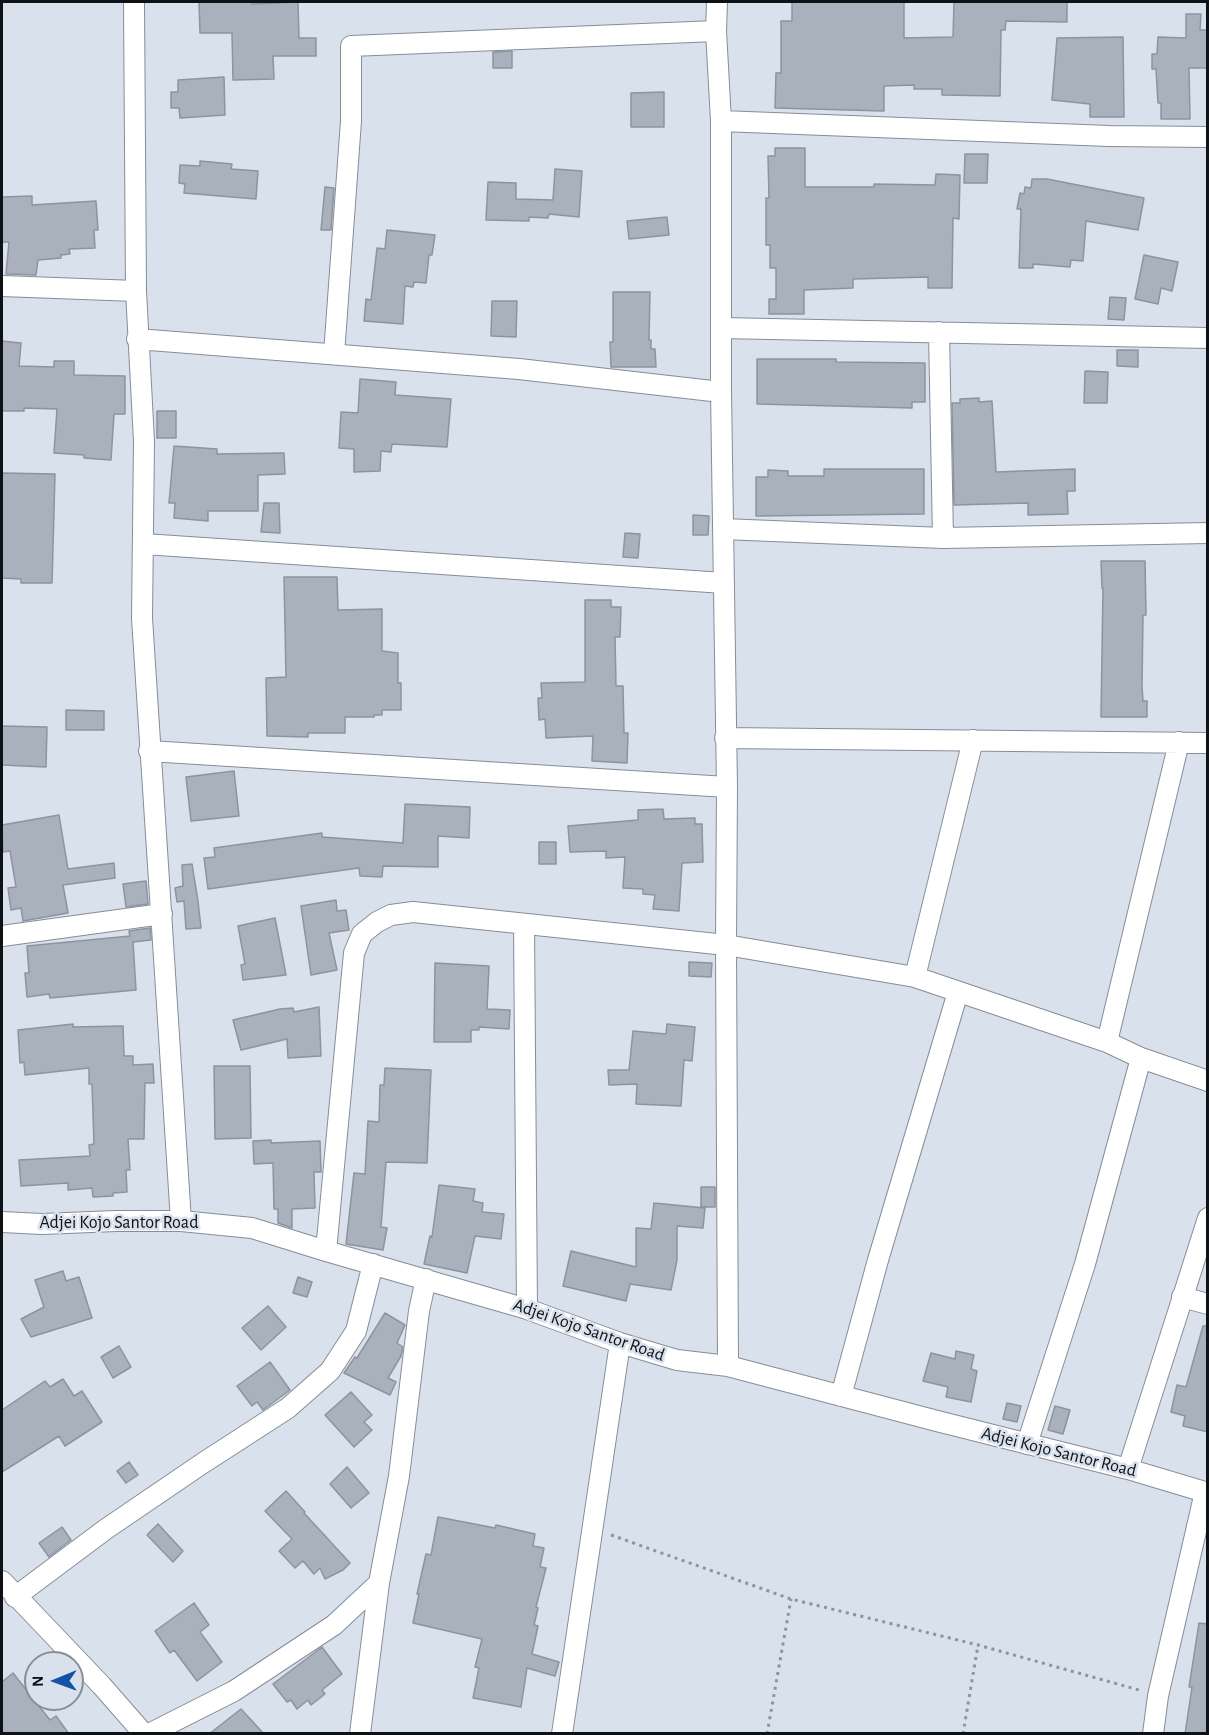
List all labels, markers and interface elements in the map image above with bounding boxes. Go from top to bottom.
street label: Adjei Kojo Santor Road [40,1212,198,1234]
street label: Adjei Kojo Santor Road [510,1294,668,1366]
street label: Adjei Kojo Santor Road [979,1422,1139,1482]
north arrow [24,1651,84,1711]
text: N [30,1676,46,1687]

